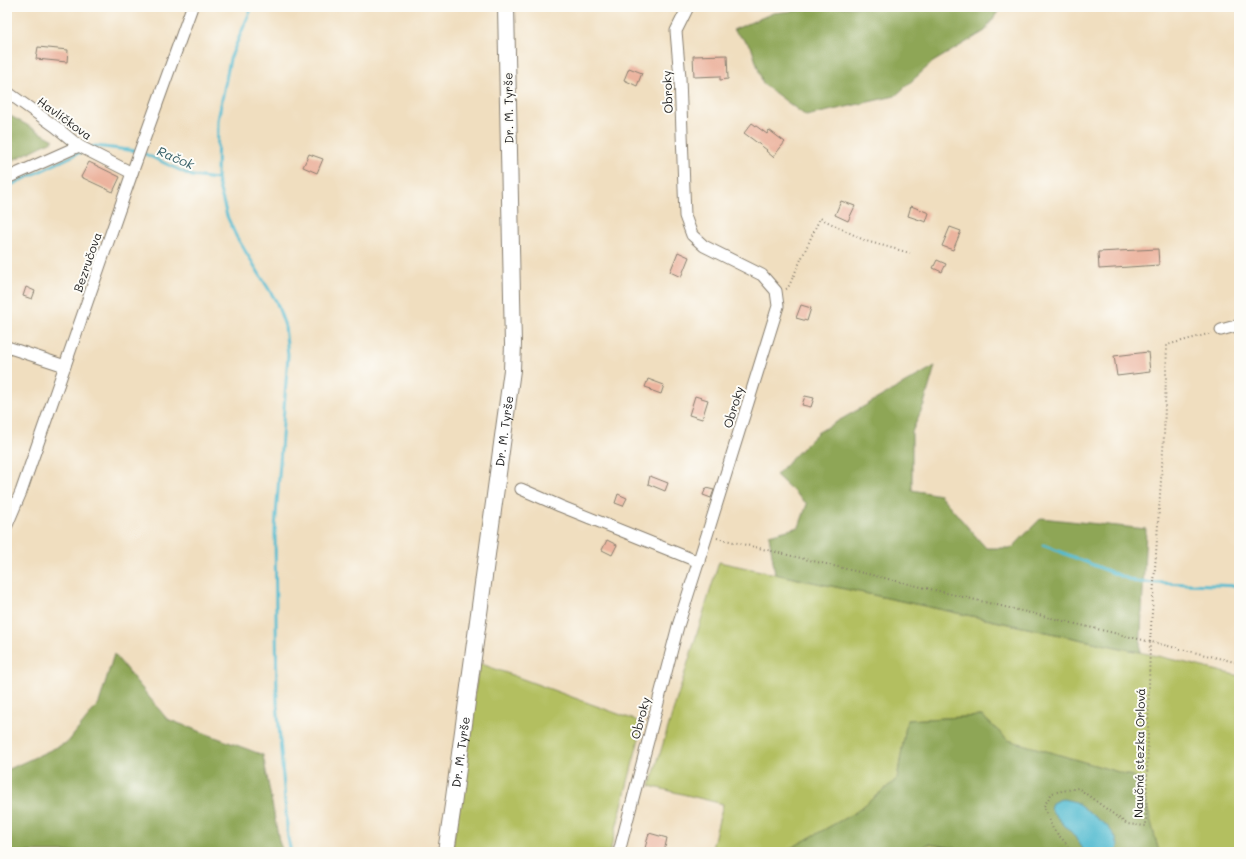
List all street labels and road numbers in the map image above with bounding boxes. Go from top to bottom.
street label: Obroky [658,70,676,114]
street label: Dr. M. Tyrše [499,72,517,144]
street label: Havlíčkova [35,93,95,143]
street label: Bezručova [69,230,105,294]
street label: Obroky [719,384,747,430]
street label: Dr. M. Tyrše [491,395,516,467]
street label: Naučná stezka Orlová [1130,688,1148,818]
street label: Obroky [627,695,653,741]
street label: Dr. M. Tyrše [447,716,473,788]

